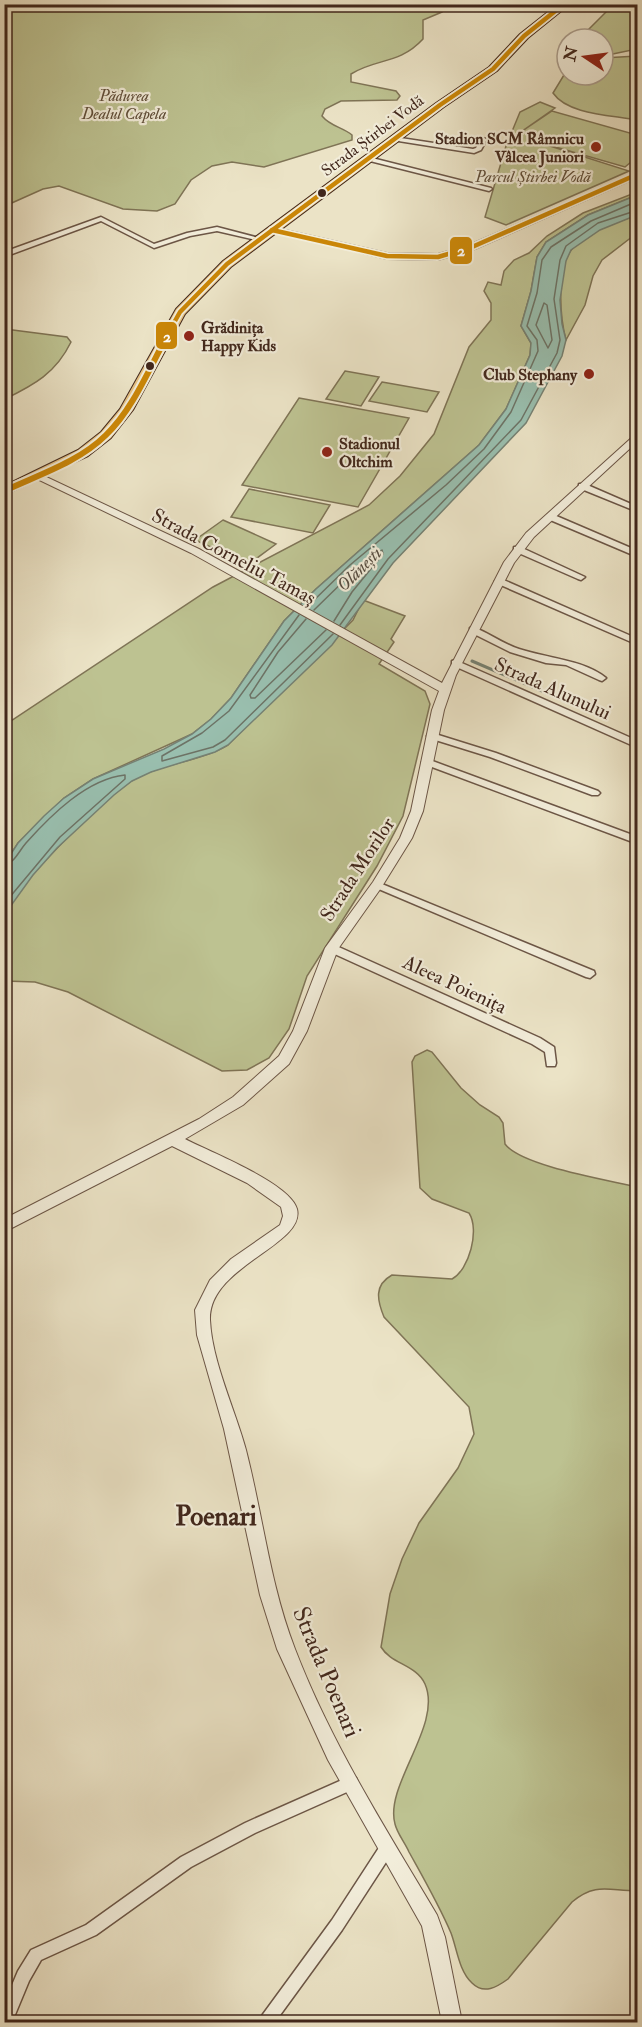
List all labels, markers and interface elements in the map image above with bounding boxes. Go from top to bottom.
north arrow [555,27,615,87]
text: N [560,44,583,64]
park label: Pădurea Dealul Capela [81,86,166,124]
street label: Strada Știrbei Vodă [317,91,428,181]
place label: Stadion SCM Râmnicu Vâlcea Juniori [435,129,585,168]
marker: Stadion SCM Râmnicu Vâlcea Juniori [589,140,603,154]
park label: Parcul Știrbei Vodă [474,167,592,187]
unlabelled marker [316,187,328,199]
line badge: 2 [449,236,473,265]
text: 2 [457,241,465,261]
place label: Grădinița Happy Kids [201,318,276,357]
line badge: 2 [155,321,178,350]
text: 2 [163,327,171,347]
marker: Grădinița Happy Kids [182,329,196,343]
unlabelled marker [144,360,156,372]
place label: Club Stephany [483,365,578,386]
marker: Club Stephany [582,367,596,381]
place label: Stadionul Oltchim [339,434,401,472]
marker: Stadionul Oltchim [320,445,334,459]
street label: Strada Corneliu Tamaș [147,503,320,610]
water label: Olănești [332,542,387,597]
street label: Strada Alunului [491,652,615,725]
street label: Strada Morilor [315,812,401,926]
street label: Aleea Poienița [398,949,511,1020]
district label: Poenari [175,1500,257,1533]
street label: Strada Poenari [285,1602,368,1742]

